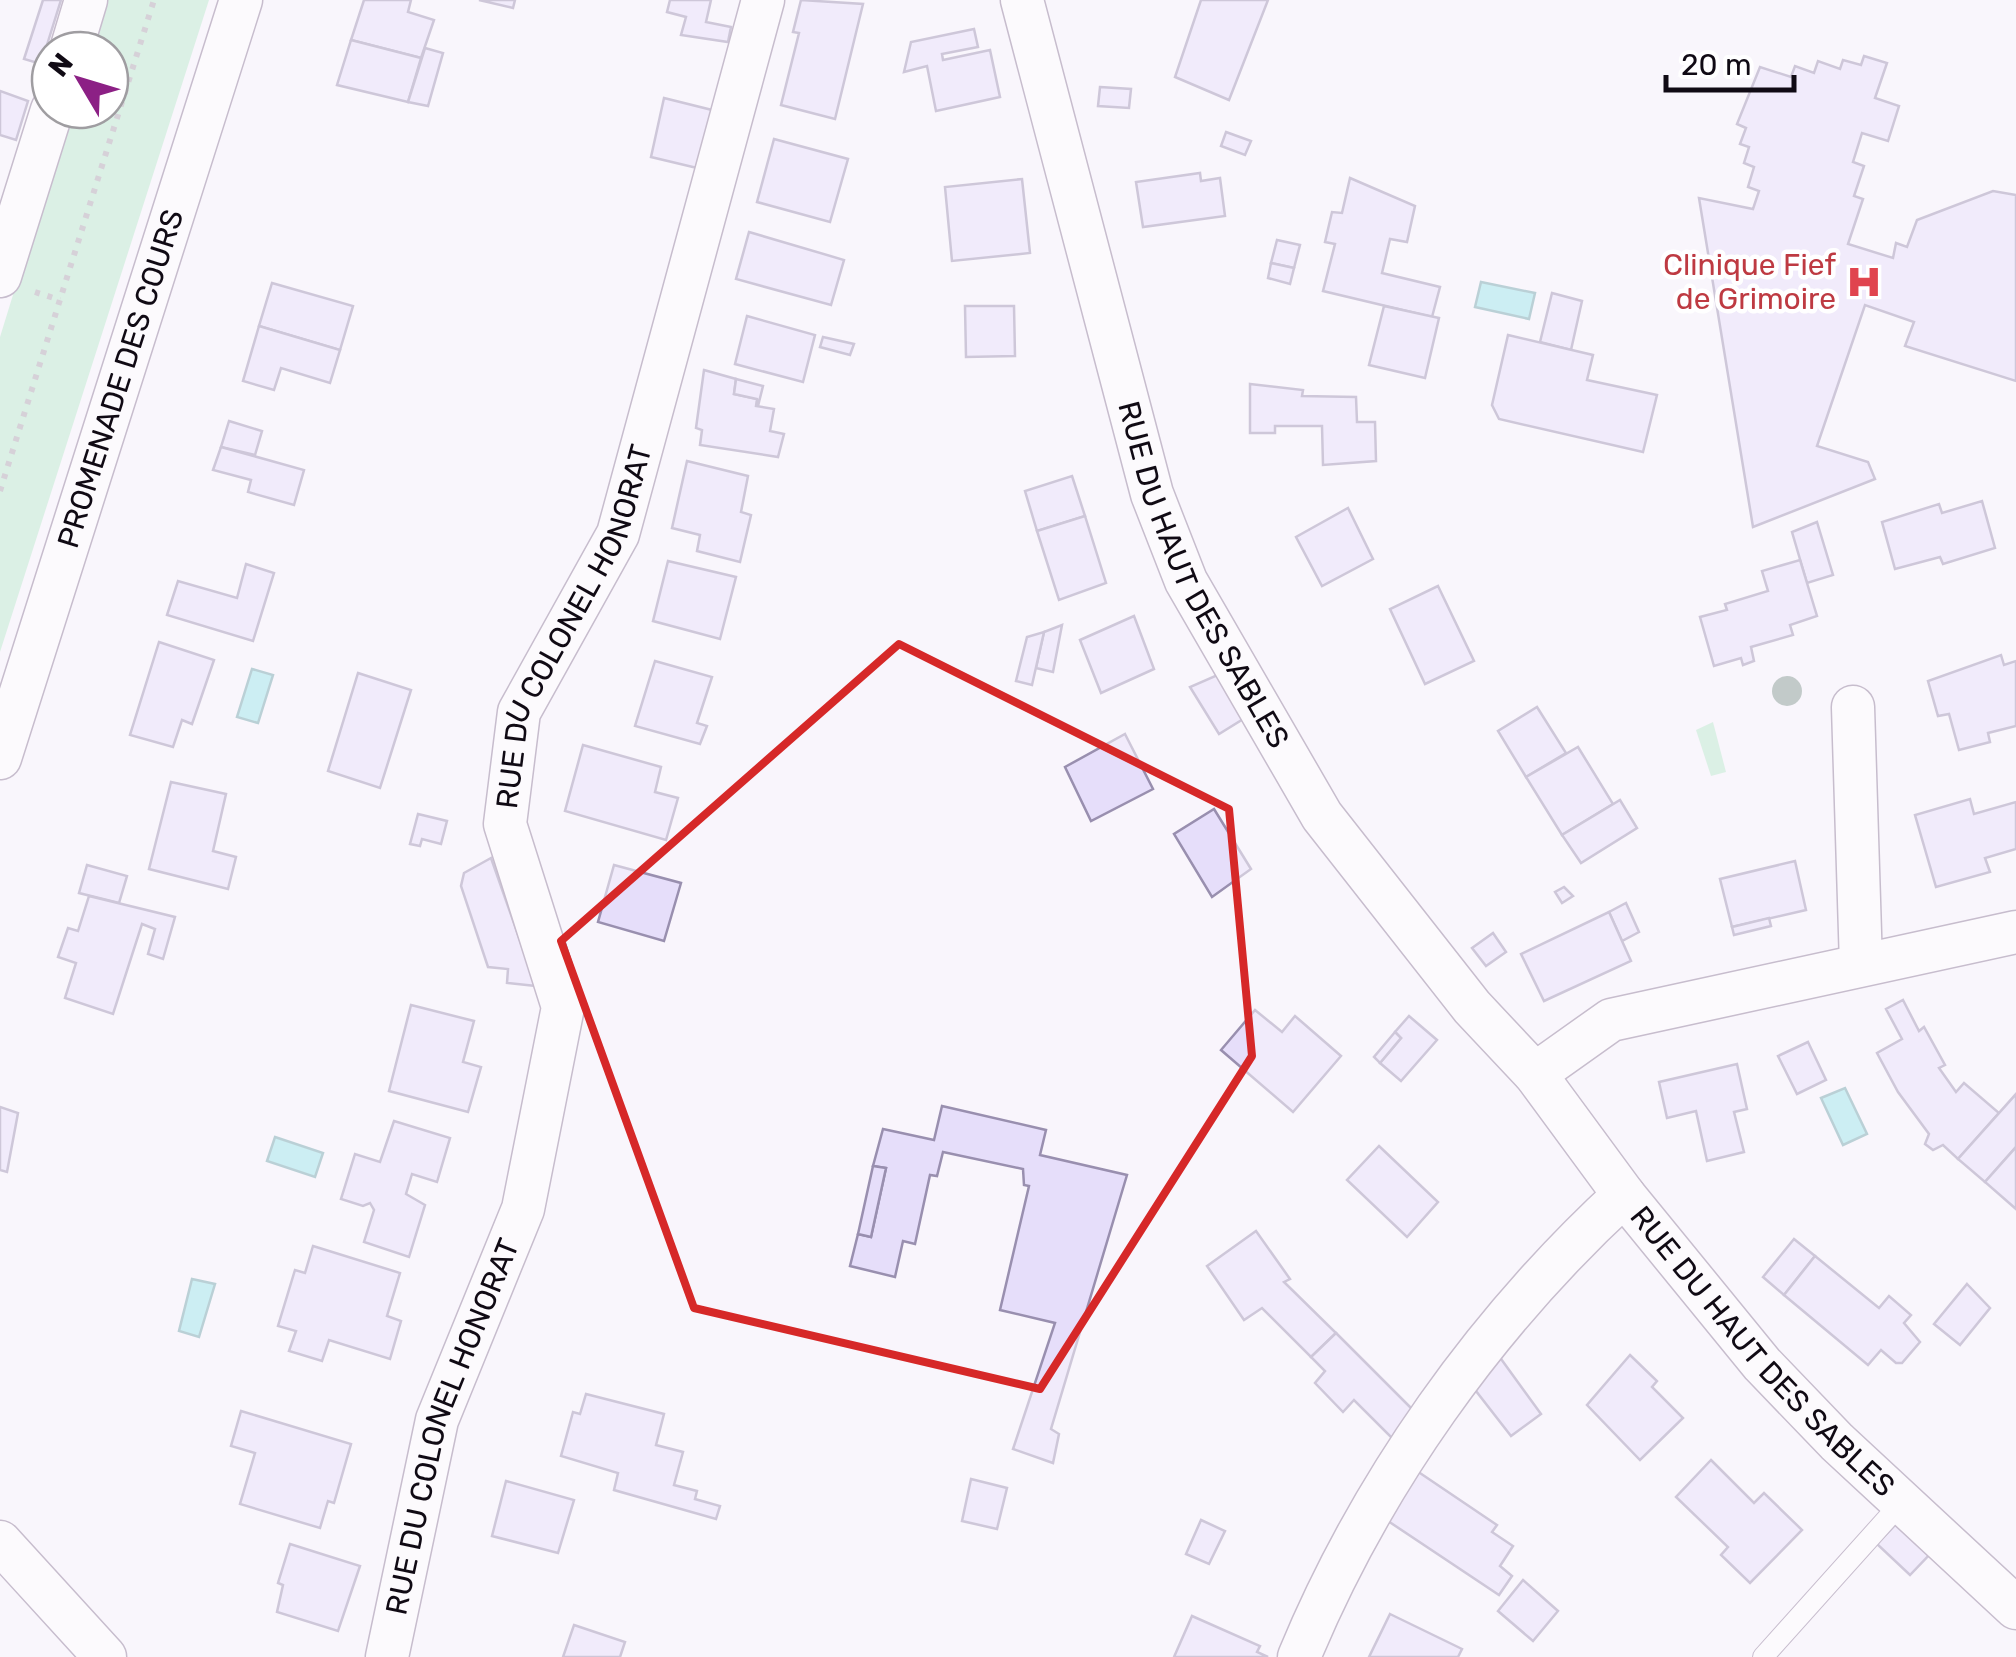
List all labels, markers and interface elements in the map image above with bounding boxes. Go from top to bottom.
north arrow [30,30,130,130]
scale bar [1666,30,1794,92]
text: N [41,47,80,83]
text: 20 m [1681,47,1752,83]
street label: PROMENADE DES COURS [50,205,191,552]
place label: Clinique Fief de Grimoire [1663,247,1836,317]
hospital icon: Clinique Fief de Grimoire [1845,263,1883,301]
street label: RUE DU HAUT DES SABLES [1110,397,1297,755]
street label: RUE DU COLONEL HONORAT [489,441,659,811]
street label: RUE DU HAUT DES SABLES [1623,1199,1902,1504]
street label: RUE DU COLONEL HONORAT [378,1233,527,1618]

